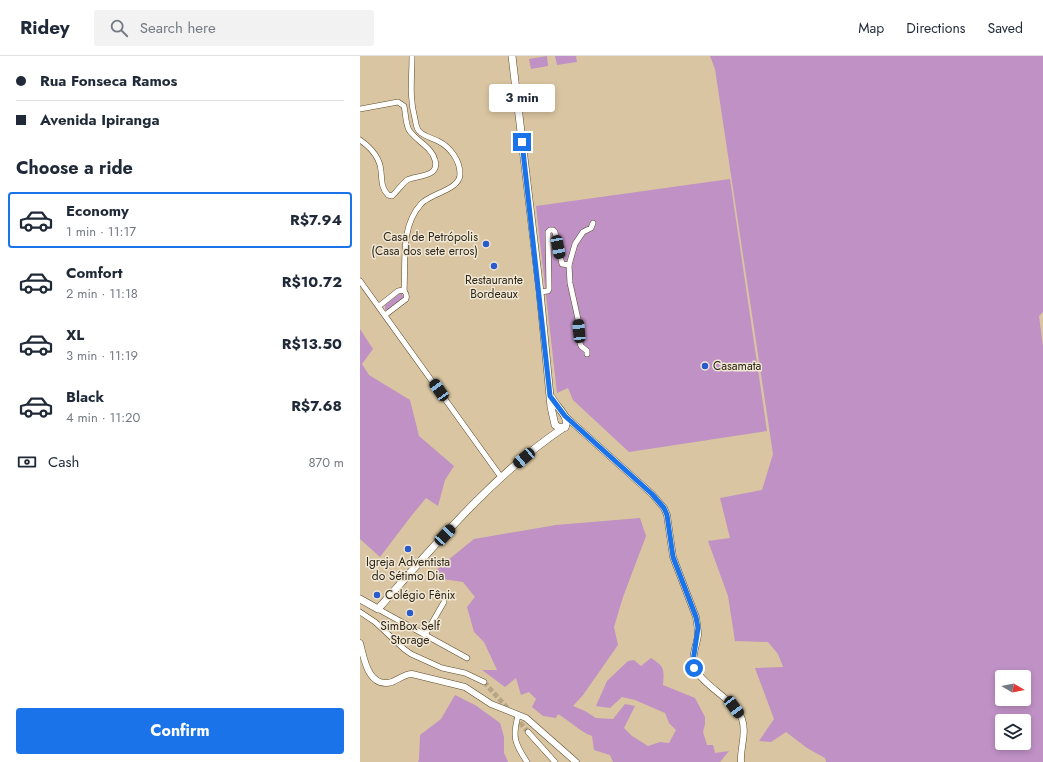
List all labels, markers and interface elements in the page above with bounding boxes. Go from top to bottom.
search box [94,10,374,46]
text: Ridey [20,14,70,41]
icon: search [108,17,130,39]
text: Search here [140,17,216,39]
text: Map [858,18,884,38]
text: Directions [906,18,966,38]
text: Saved [988,18,1023,38]
text: Rua Fonseca Ramos [40,70,177,92]
callout: 3 min [489,84,555,112]
text: 3 min [505,88,539,107]
text: Avenida Ipiranga [40,109,159,131]
route end [513,133,531,151]
text: Choose a ride [16,155,133,181]
text: Economy [66,200,129,222]
icon: car [18,202,54,238]
text: R$7.94 [290,209,342,231]
text: 1 min · 11:17 [66,222,136,241]
place label: Casa de Petrópolis (Casa dos sete erros) [371,228,478,260]
car [550,234,566,260]
marker: Casa de Petrópolis (Casa dos sete erros) [481,239,491,249]
marker: Restaurante Bordeaux [489,261,499,271]
text: Comfort [66,262,123,284]
icon: car [18,264,54,300]
text: R$10.72 [282,271,342,293]
place label: Restaurante Bordeaux [465,271,523,303]
text: 2 min · 11:18 [66,284,138,303]
car [572,319,586,343]
text: XL [66,324,84,346]
icon: car [18,326,54,362]
text: R$13.50 [282,333,342,355]
text: 3 min · 11:19 [66,346,138,365]
place label: Casamata [713,357,762,375]
marker: Casamata [700,361,710,371]
car [427,377,451,403]
text: Black [66,386,104,408]
icon: car [18,388,54,424]
text: R$7.68 [291,395,342,417]
text: 4 min · 11:20 [66,408,140,427]
car [511,446,537,470]
icon: cash [16,451,38,473]
text: Cash [48,451,79,473]
text: 870 m [308,453,344,472]
car [432,522,458,548]
marker: Igreja Adventista do Sétimo Dia [403,544,413,554]
place label: Igreja Adventista do Sétimo Dia [366,553,450,585]
place label: Colégio Fênix [385,586,456,604]
marker: Colégio Fênix [372,590,382,600]
marker: SimBox Self Storage [405,608,415,618]
place label: SimBox Self Storage [380,617,440,649]
route start [685,659,703,677]
north arrow [995,670,1031,706]
map controls [995,670,1031,750]
car [722,694,746,720]
button: Confirm [16,708,344,754]
button: layers [995,714,1031,750]

